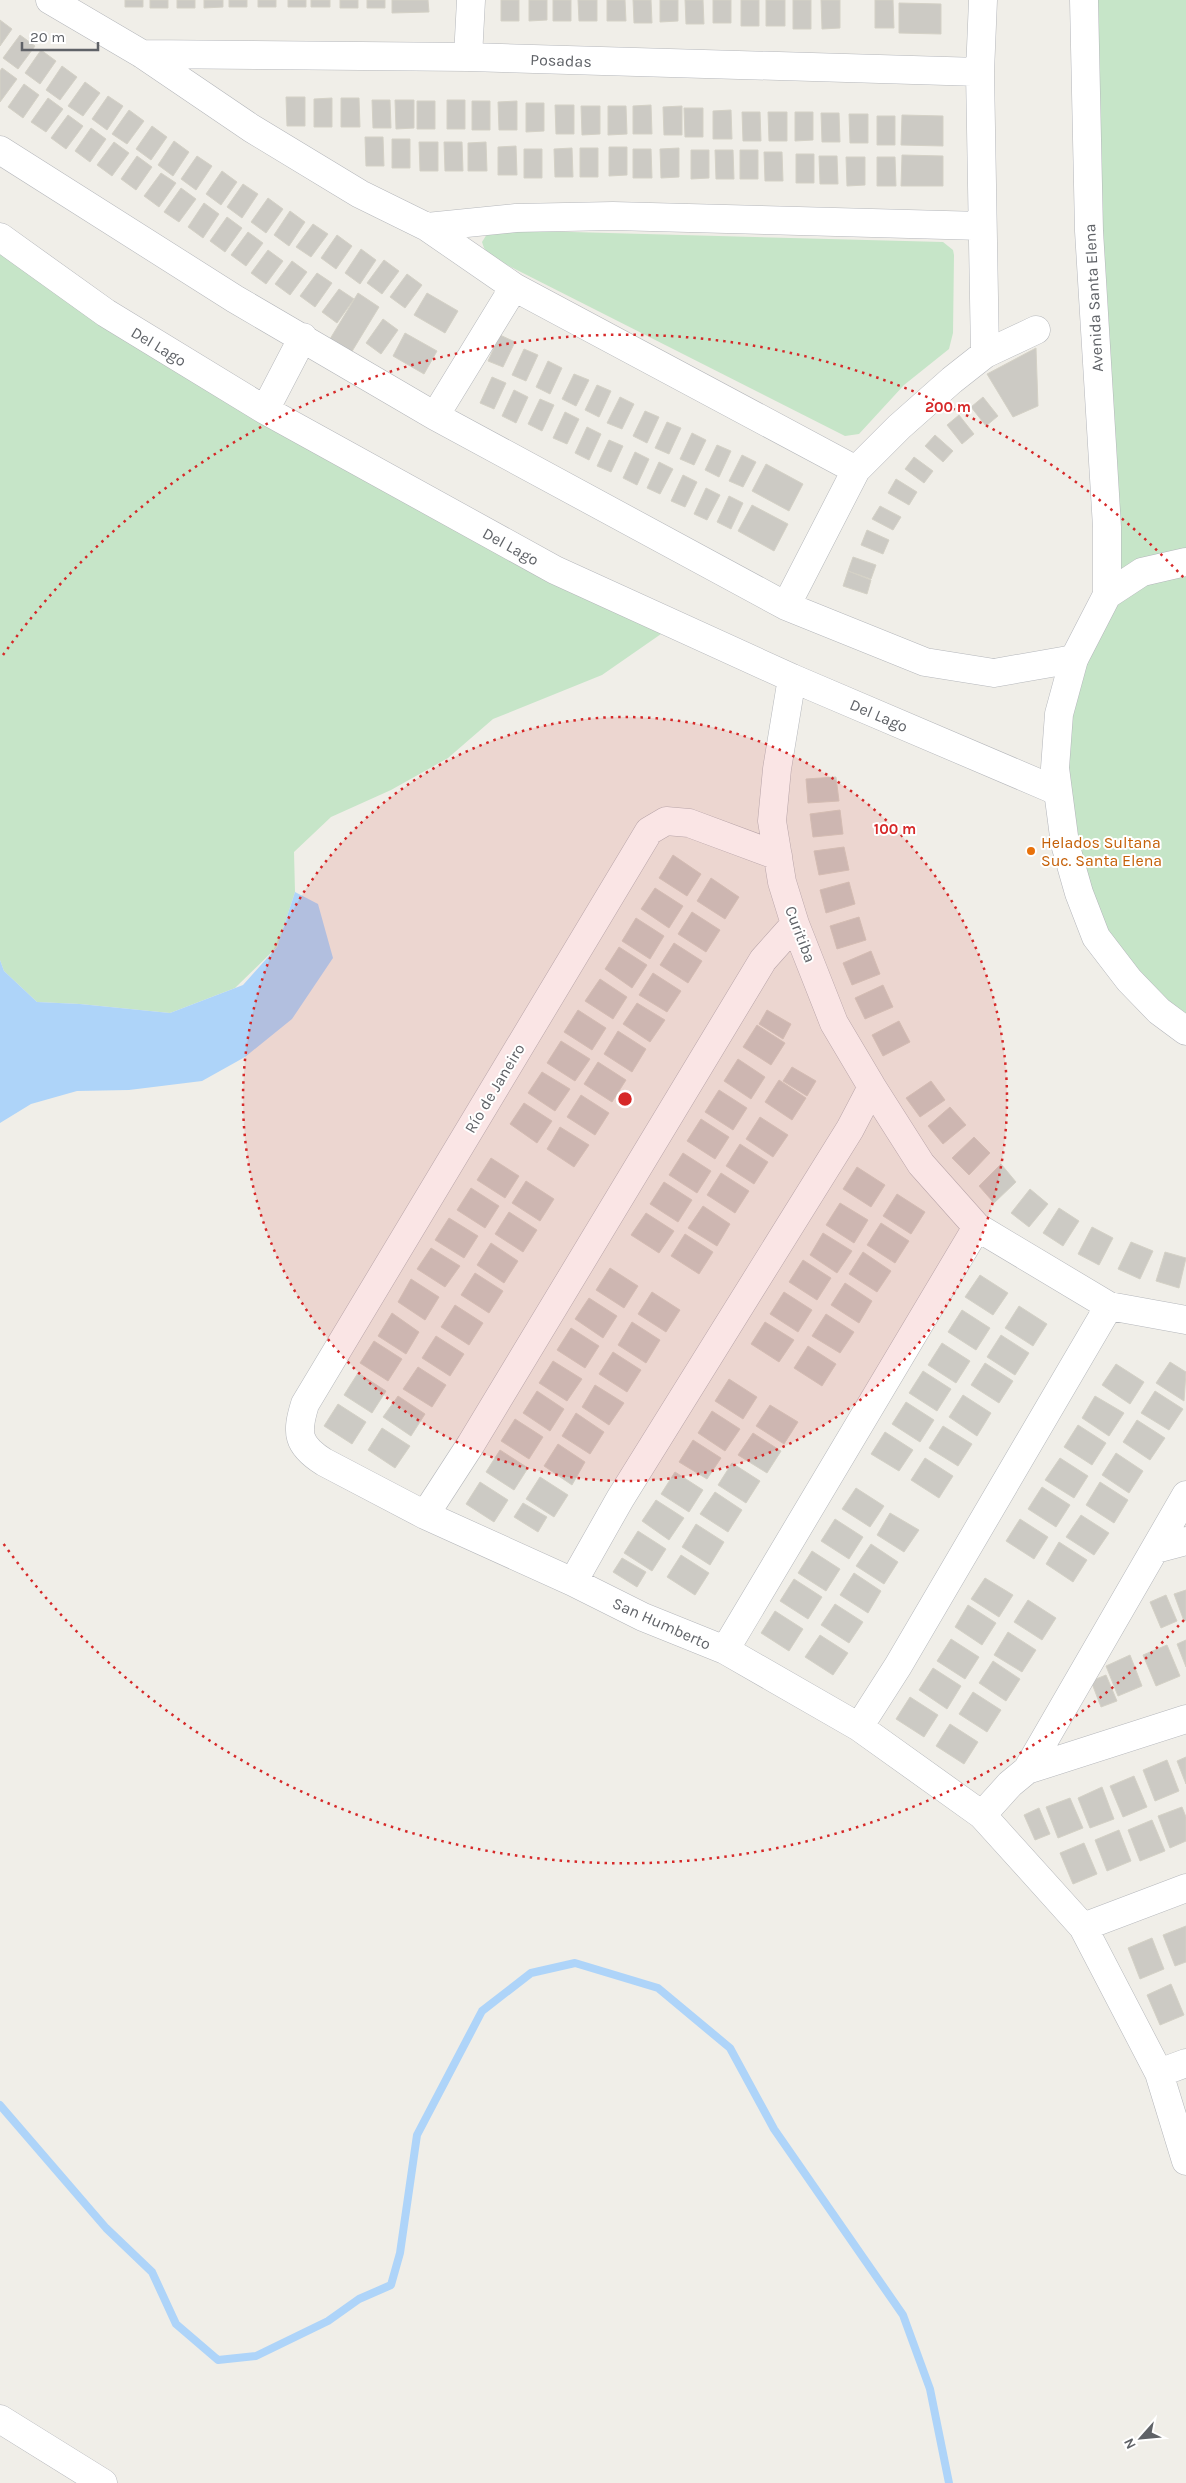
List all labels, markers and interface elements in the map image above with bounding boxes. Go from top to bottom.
scale bar [22,20,99,52]
text: 20 m [30,28,65,46]
street label: Posadas [530,50,592,71]
street label: Avenida Santa Elena [1080,223,1107,373]
street label: Del Lago [128,323,190,370]
text: 200 m [925,398,971,416]
street label: Del Lago [479,523,542,570]
street label: Del Lago [847,695,911,736]
text: 100 m [874,820,916,838]
place label: Helados Sultana Suc. Santa Elena [1041,833,1162,870]
marker: Helados Sultana Suc. Santa Elena [1025,845,1037,857]
street label: Curitiba [781,903,820,965]
street label: Río de Janeiro [460,1040,529,1136]
centre of rings [616,1090,634,1108]
street label: San Humberto [610,1593,714,1654]
north arrow [1116,2413,1166,2463]
text: N [1120,2435,1140,2452]

